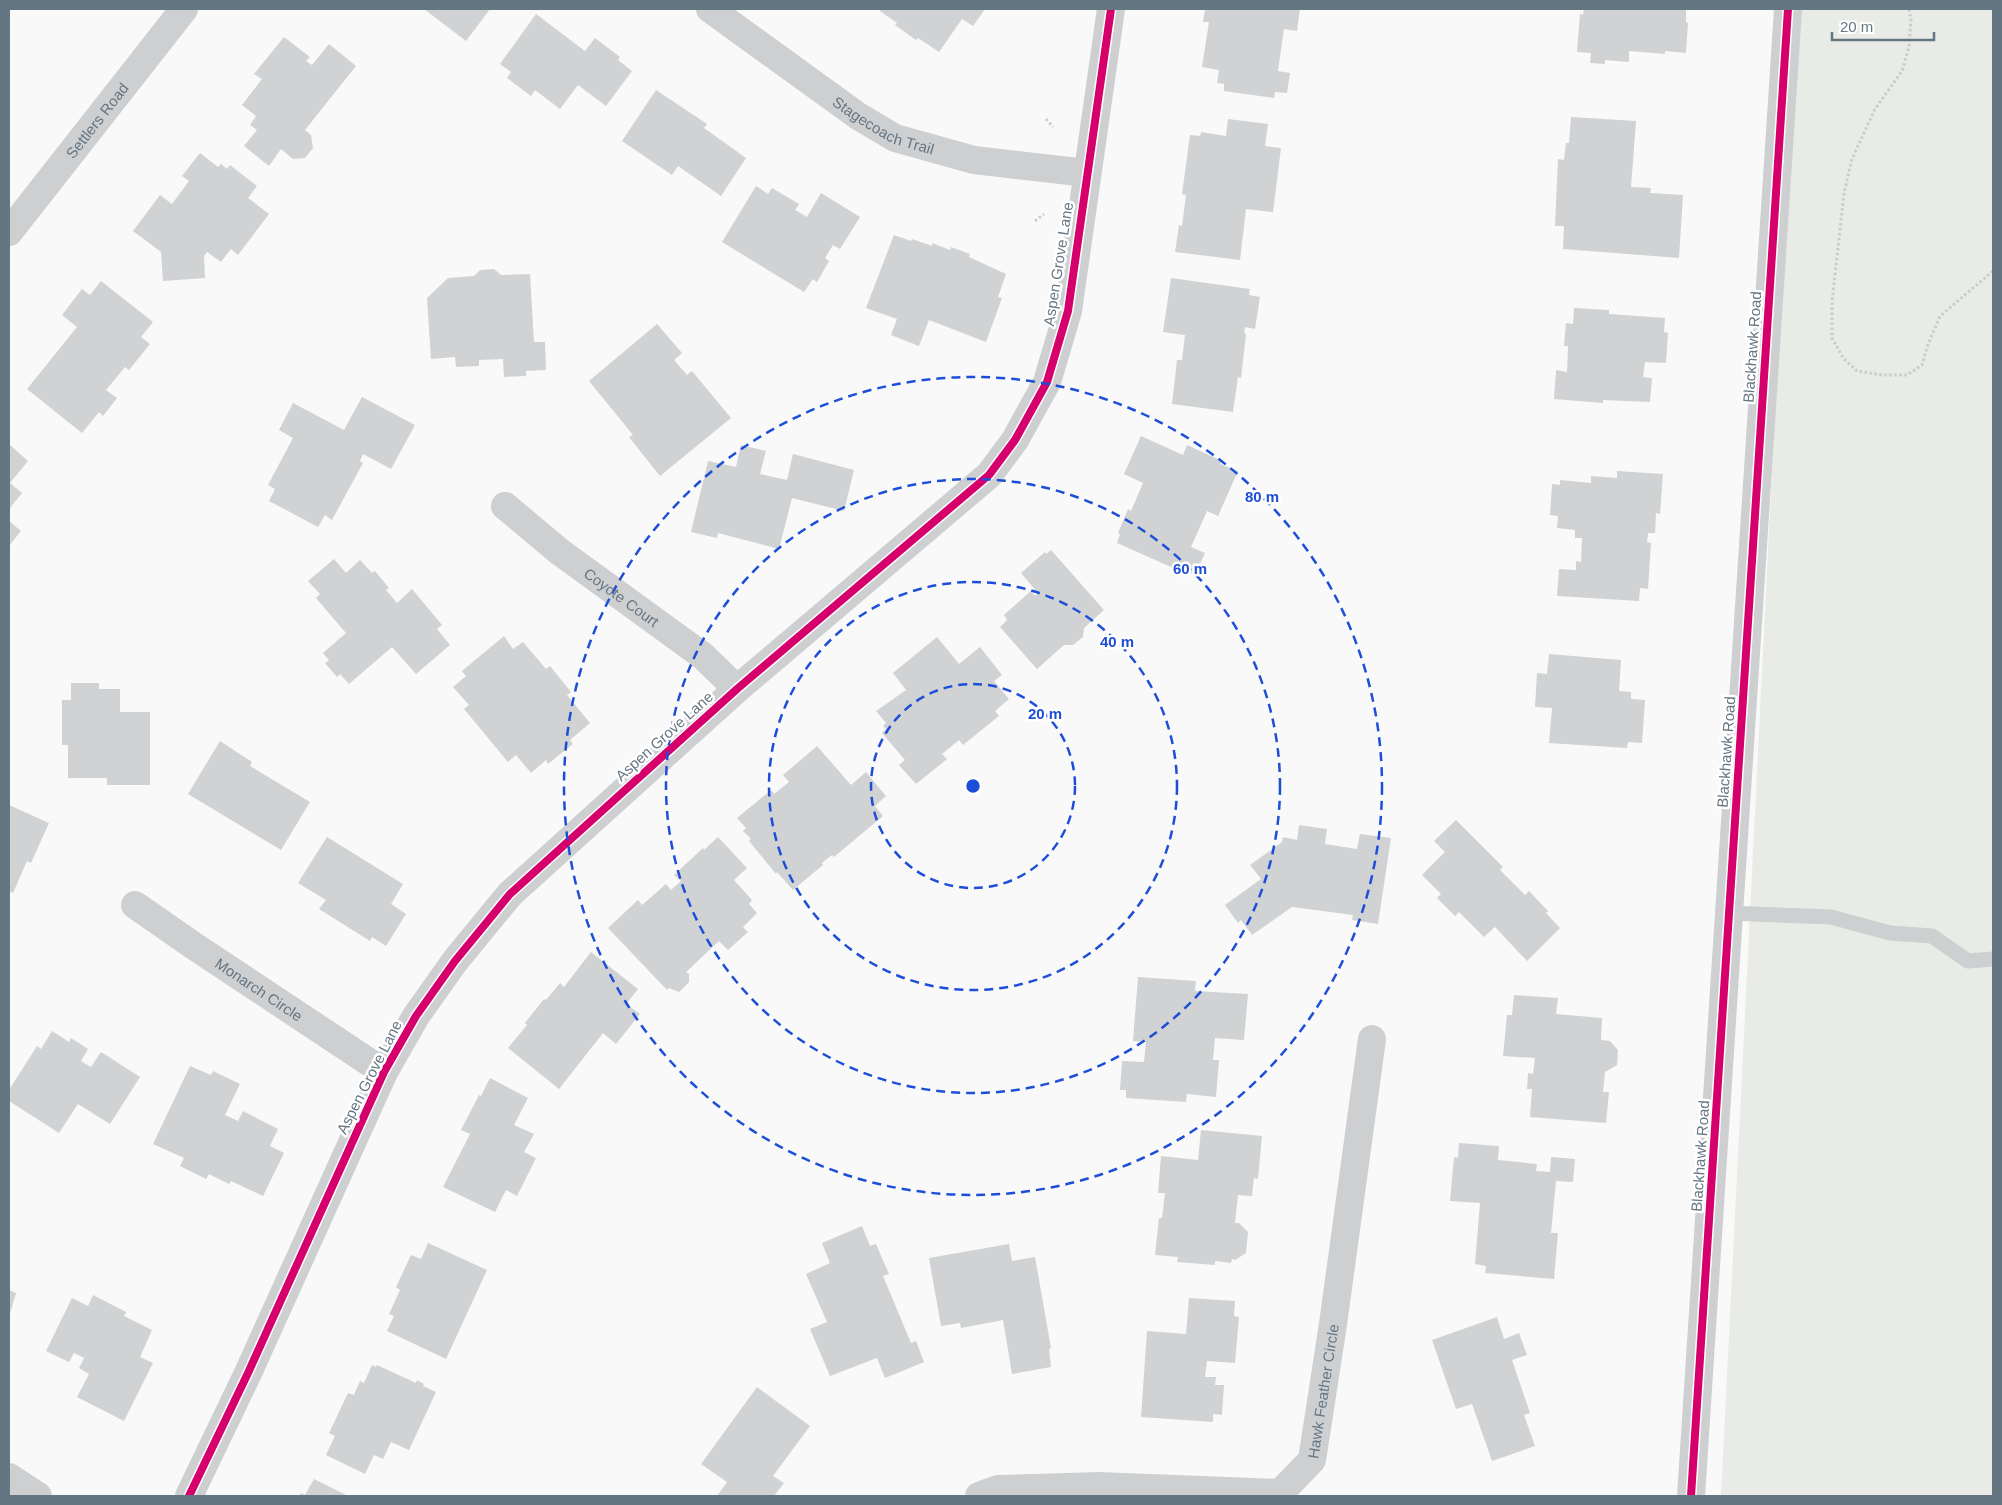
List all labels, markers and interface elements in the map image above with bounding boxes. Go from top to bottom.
scale bar [1832,10,1934,42]
text: 20 m [1840,18,1873,35]
street label: Settlers Road [62,79,131,161]
street label: Stagecoach Trail [830,92,936,157]
street label: Aspen Grove Lane [1040,201,1076,327]
street label: Blackhawk Road [1740,291,1764,403]
text: 80 m [1245,488,1279,505]
text: 60 m [1173,560,1207,577]
street label: Coyote Court [581,564,663,630]
text: 40 m [1100,633,1134,650]
street label: Aspen Grove Lane [612,688,716,784]
street label: Blackhawk Road [1714,696,1738,808]
text: 20 m [1028,705,1062,722]
centre of rings [964,777,982,795]
street label: Monarch Circle [212,954,306,1024]
street label: Aspen Grove Lane [333,1017,405,1137]
street label: Blackhawk Road [1688,1100,1712,1212]
street label: Hawk Feather Circle [1304,1323,1341,1460]

